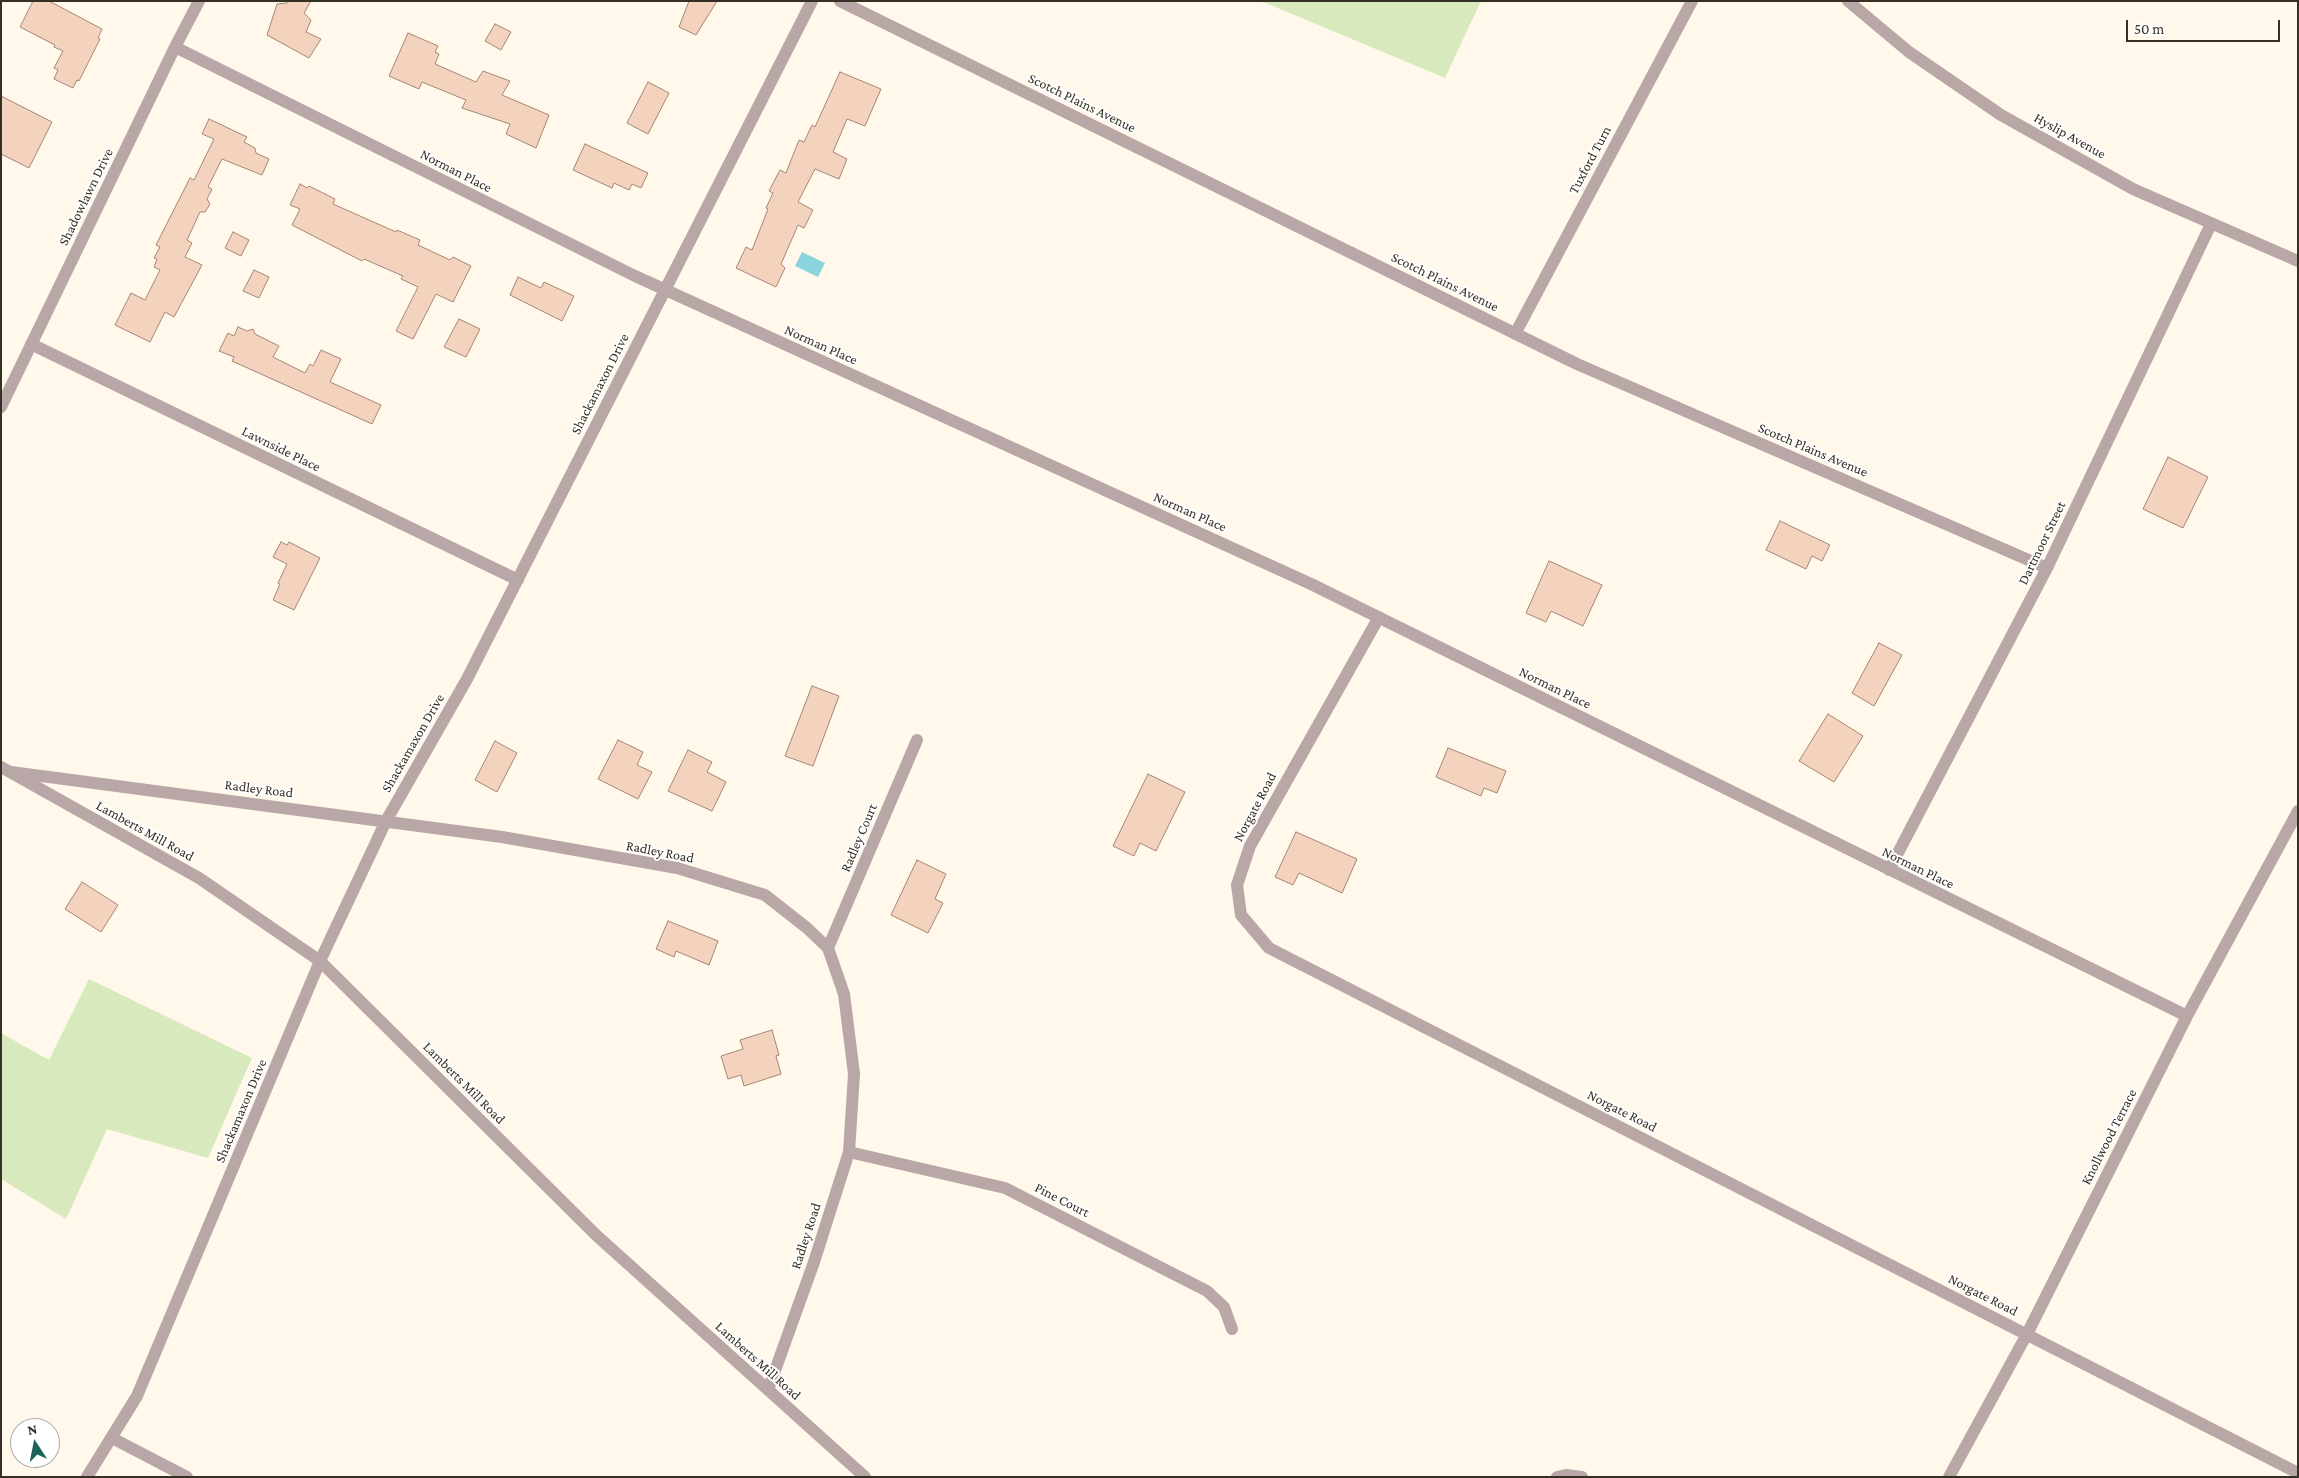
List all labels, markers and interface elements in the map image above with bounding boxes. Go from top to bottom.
scale bar [2129,10,2283,42]
text: 50 m [2134,21,2164,37]
street label: Scotch Plains Avenue [1026,70,1138,136]
street label: Hyslip Avenue [2031,109,2109,163]
street label: Tuxford Turn [1565,123,1615,197]
street label: Shadowlawn Drive [55,146,117,248]
street label: Norman Place [417,146,495,196]
street label: Scotch Plains Avenue [1389,249,1501,315]
street label: Norman Place [782,321,860,369]
street label: Shackamaxon Drive [567,331,633,437]
street label: Scotch Plains Avenue [1756,419,1870,481]
street label: Lawnside Place [239,423,323,475]
street label: Norman Place [1151,488,1229,536]
street label: Dartmoor Street [2015,498,2069,588]
street label: Norman Place [1516,663,1594,713]
street label: Shackamaxon Drive [378,691,448,795]
street label: Norgate Road [1230,770,1280,844]
street label: Radley Road [224,776,294,802]
street label: Lamberts Mill Road [93,797,197,865]
street label: Radley Court [837,801,881,875]
street label: Radley Road [625,837,695,867]
street label: Norman Place [1879,843,1957,893]
street label: Lamberts Mill Road [419,1038,509,1128]
street label: Shackamaxon Drive [212,1057,270,1165]
street label: Norgate Road [1584,1086,1660,1136]
street label: Knollwood Terrace [2078,1086,2140,1188]
street label: Pine Court [1032,1179,1092,1221]
street label: Radley Road [787,1201,825,1271]
street label: Norgate Road [1945,1270,2021,1320]
street label: Lamberts Mill Road [712,1318,804,1404]
north arrow [10,1418,60,1468]
text: N [26,1420,39,1438]

